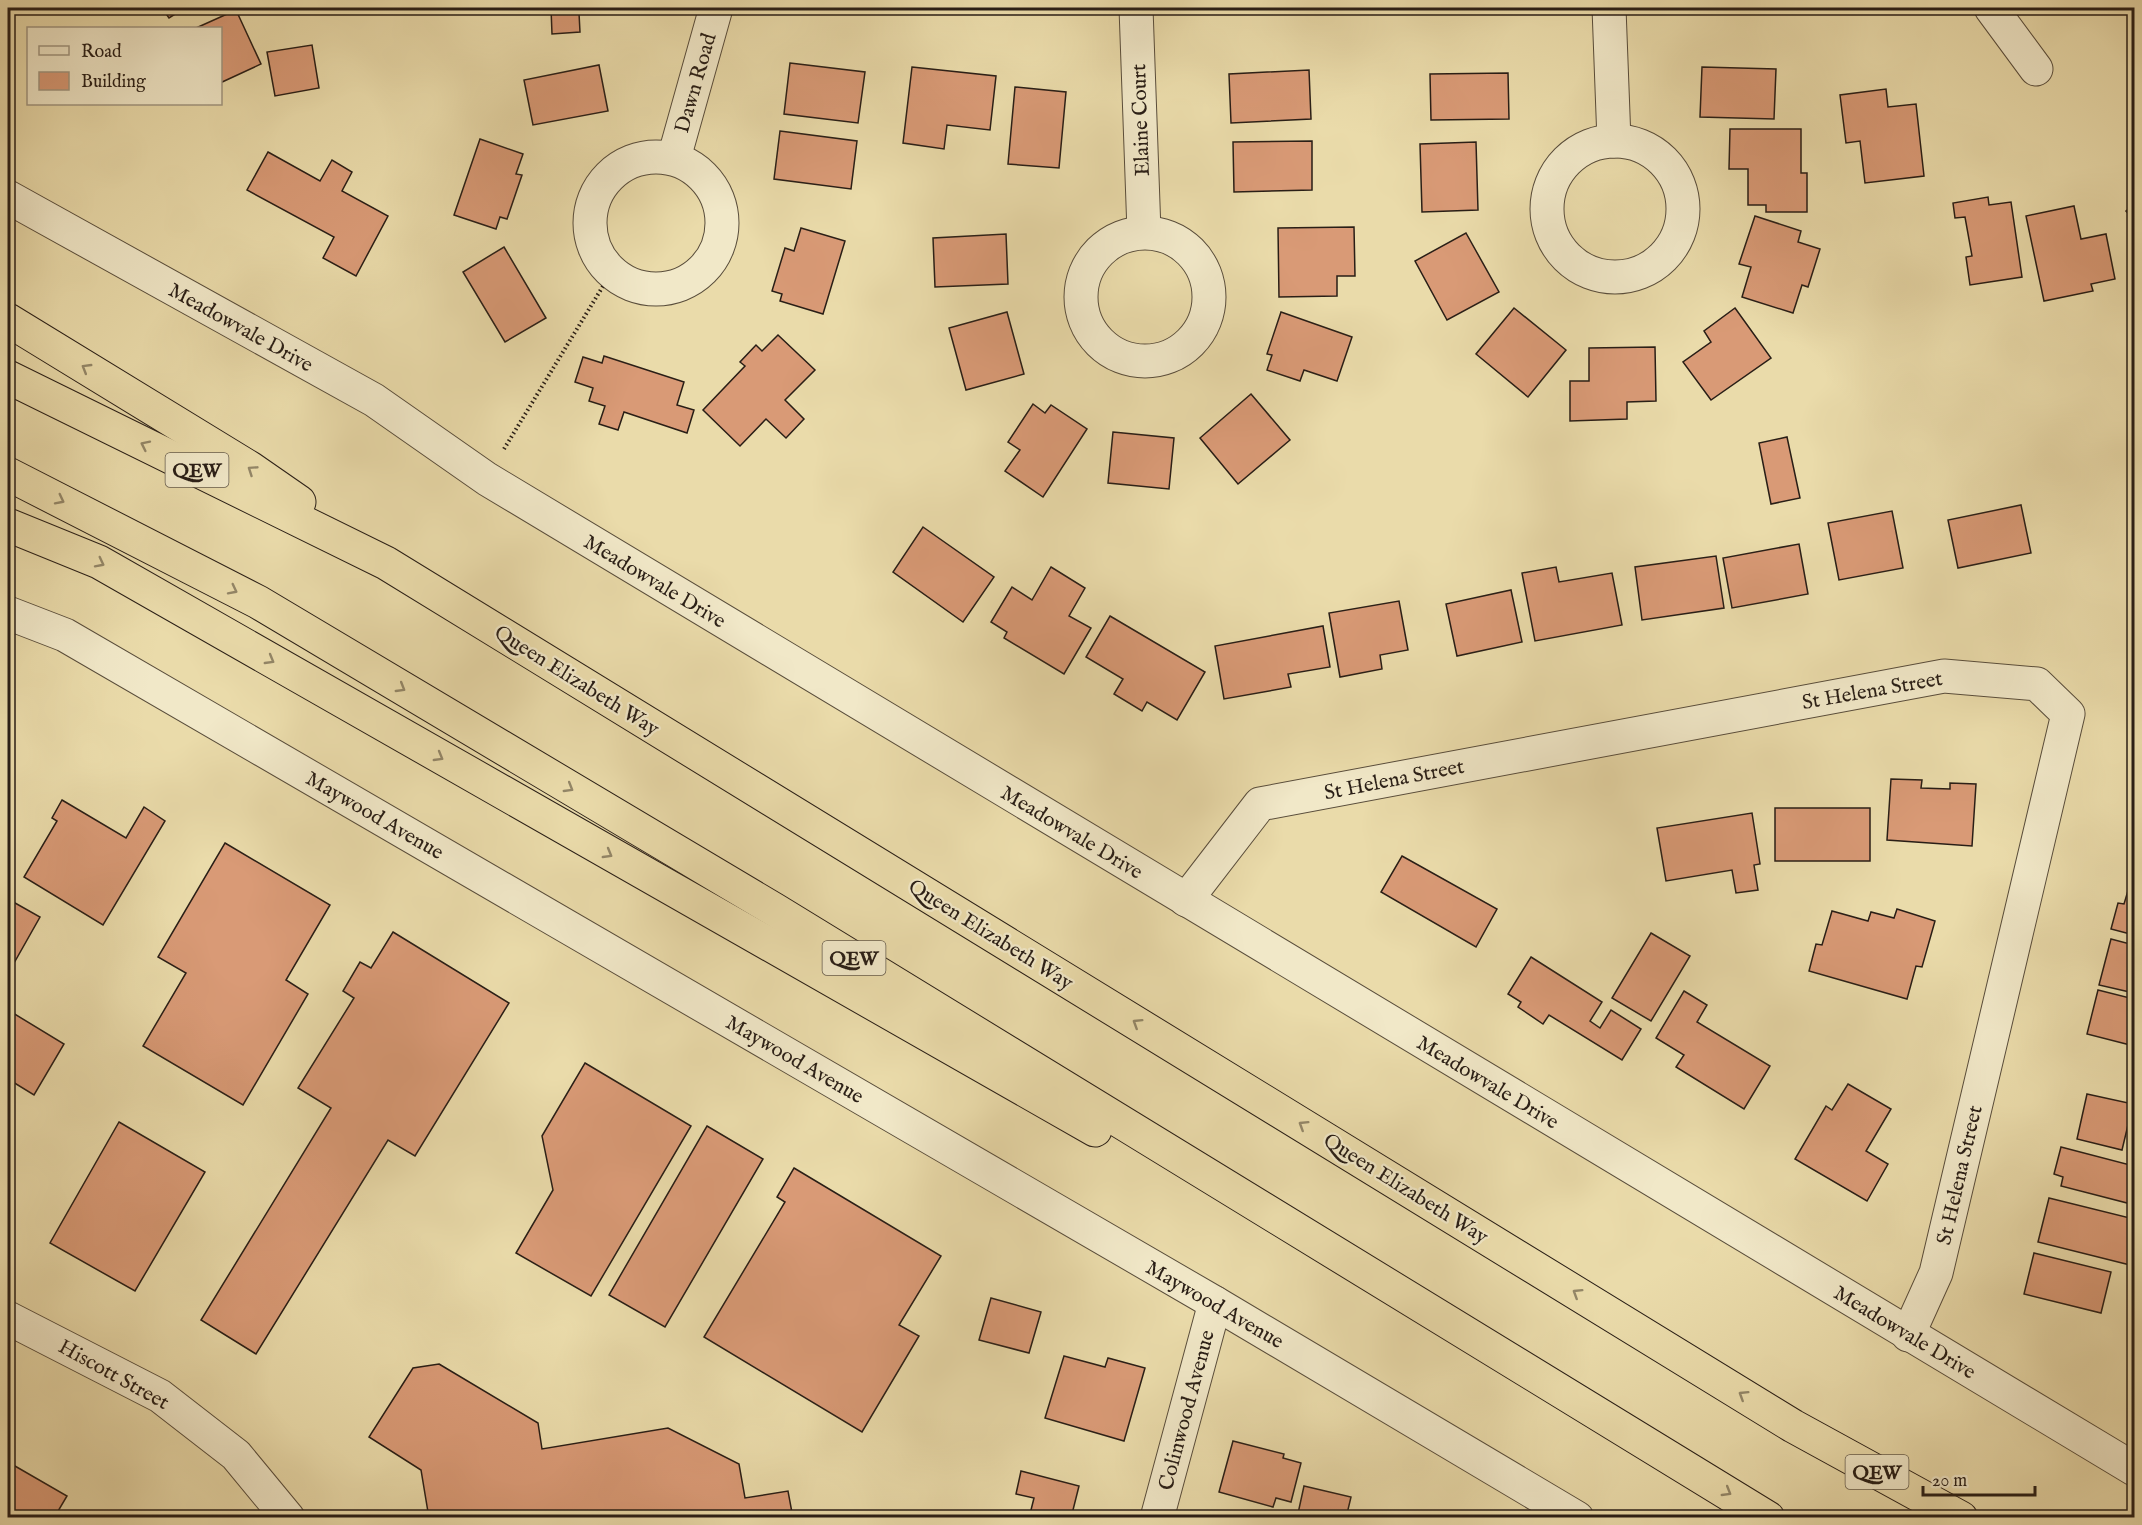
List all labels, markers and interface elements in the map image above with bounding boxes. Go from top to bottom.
legend [27,27,222,105]
street label: Dawn Road [669,30,724,136]
text: Road [81,41,122,64]
street label: Elaine Court [1126,63,1157,177]
text: Building [81,71,146,94]
street label: Meadowvale Drive [163,277,318,379]
one-way arrow [82,363,92,375]
one-way arrow [141,440,152,452]
road number: QEW [166,453,228,487]
one-way arrow [248,465,258,477]
one-way arrow [53,493,64,505]
street label: Meadowvale Drive [578,529,731,636]
one-way arrow [94,556,105,568]
one-way arrow [227,582,238,594]
street label: Queen Elizabeth Way [489,620,664,743]
one-way arrow [263,653,274,665]
street label: St Helena Street [1800,666,1945,717]
one-way arrow [395,681,405,692]
one-way arrow [433,750,443,761]
street label: St Helena Street [1322,754,1467,807]
street label: Maywood Avenue [300,766,449,867]
one-way arrow [563,780,573,792]
street label: Meadowvale Drive [995,780,1148,887]
one-way arrow [602,846,612,858]
street label: Queen Elizabeth Way [903,874,1078,997]
road number: QEW [822,941,886,975]
street label: Maywood Avenue [720,1010,869,1111]
one-way arrow [1133,1019,1143,1031]
street label: Meadowvale Drive [1411,1030,1564,1137]
street label: St Helena Street [1931,1103,1990,1248]
one-way arrow [1299,1121,1309,1133]
street label: Queen Elizabeth Way [1318,1128,1493,1251]
street label: Maywood Avenue [1140,1255,1289,1356]
street label: Meadowvale Drive [1828,1280,1981,1387]
one-way arrow [1573,1289,1583,1301]
street label: Colinwood Avenue [1153,1327,1222,1493]
street label: Hiscott Street [53,1334,173,1417]
one-way arrow [1739,1391,1749,1403]
road number: QEW [1846,1455,1908,1489]
scale bar [1923,1459,2036,1497]
text: 20 m [1932,1470,1967,1493]
one-way arrow [1721,1485,1731,1497]

